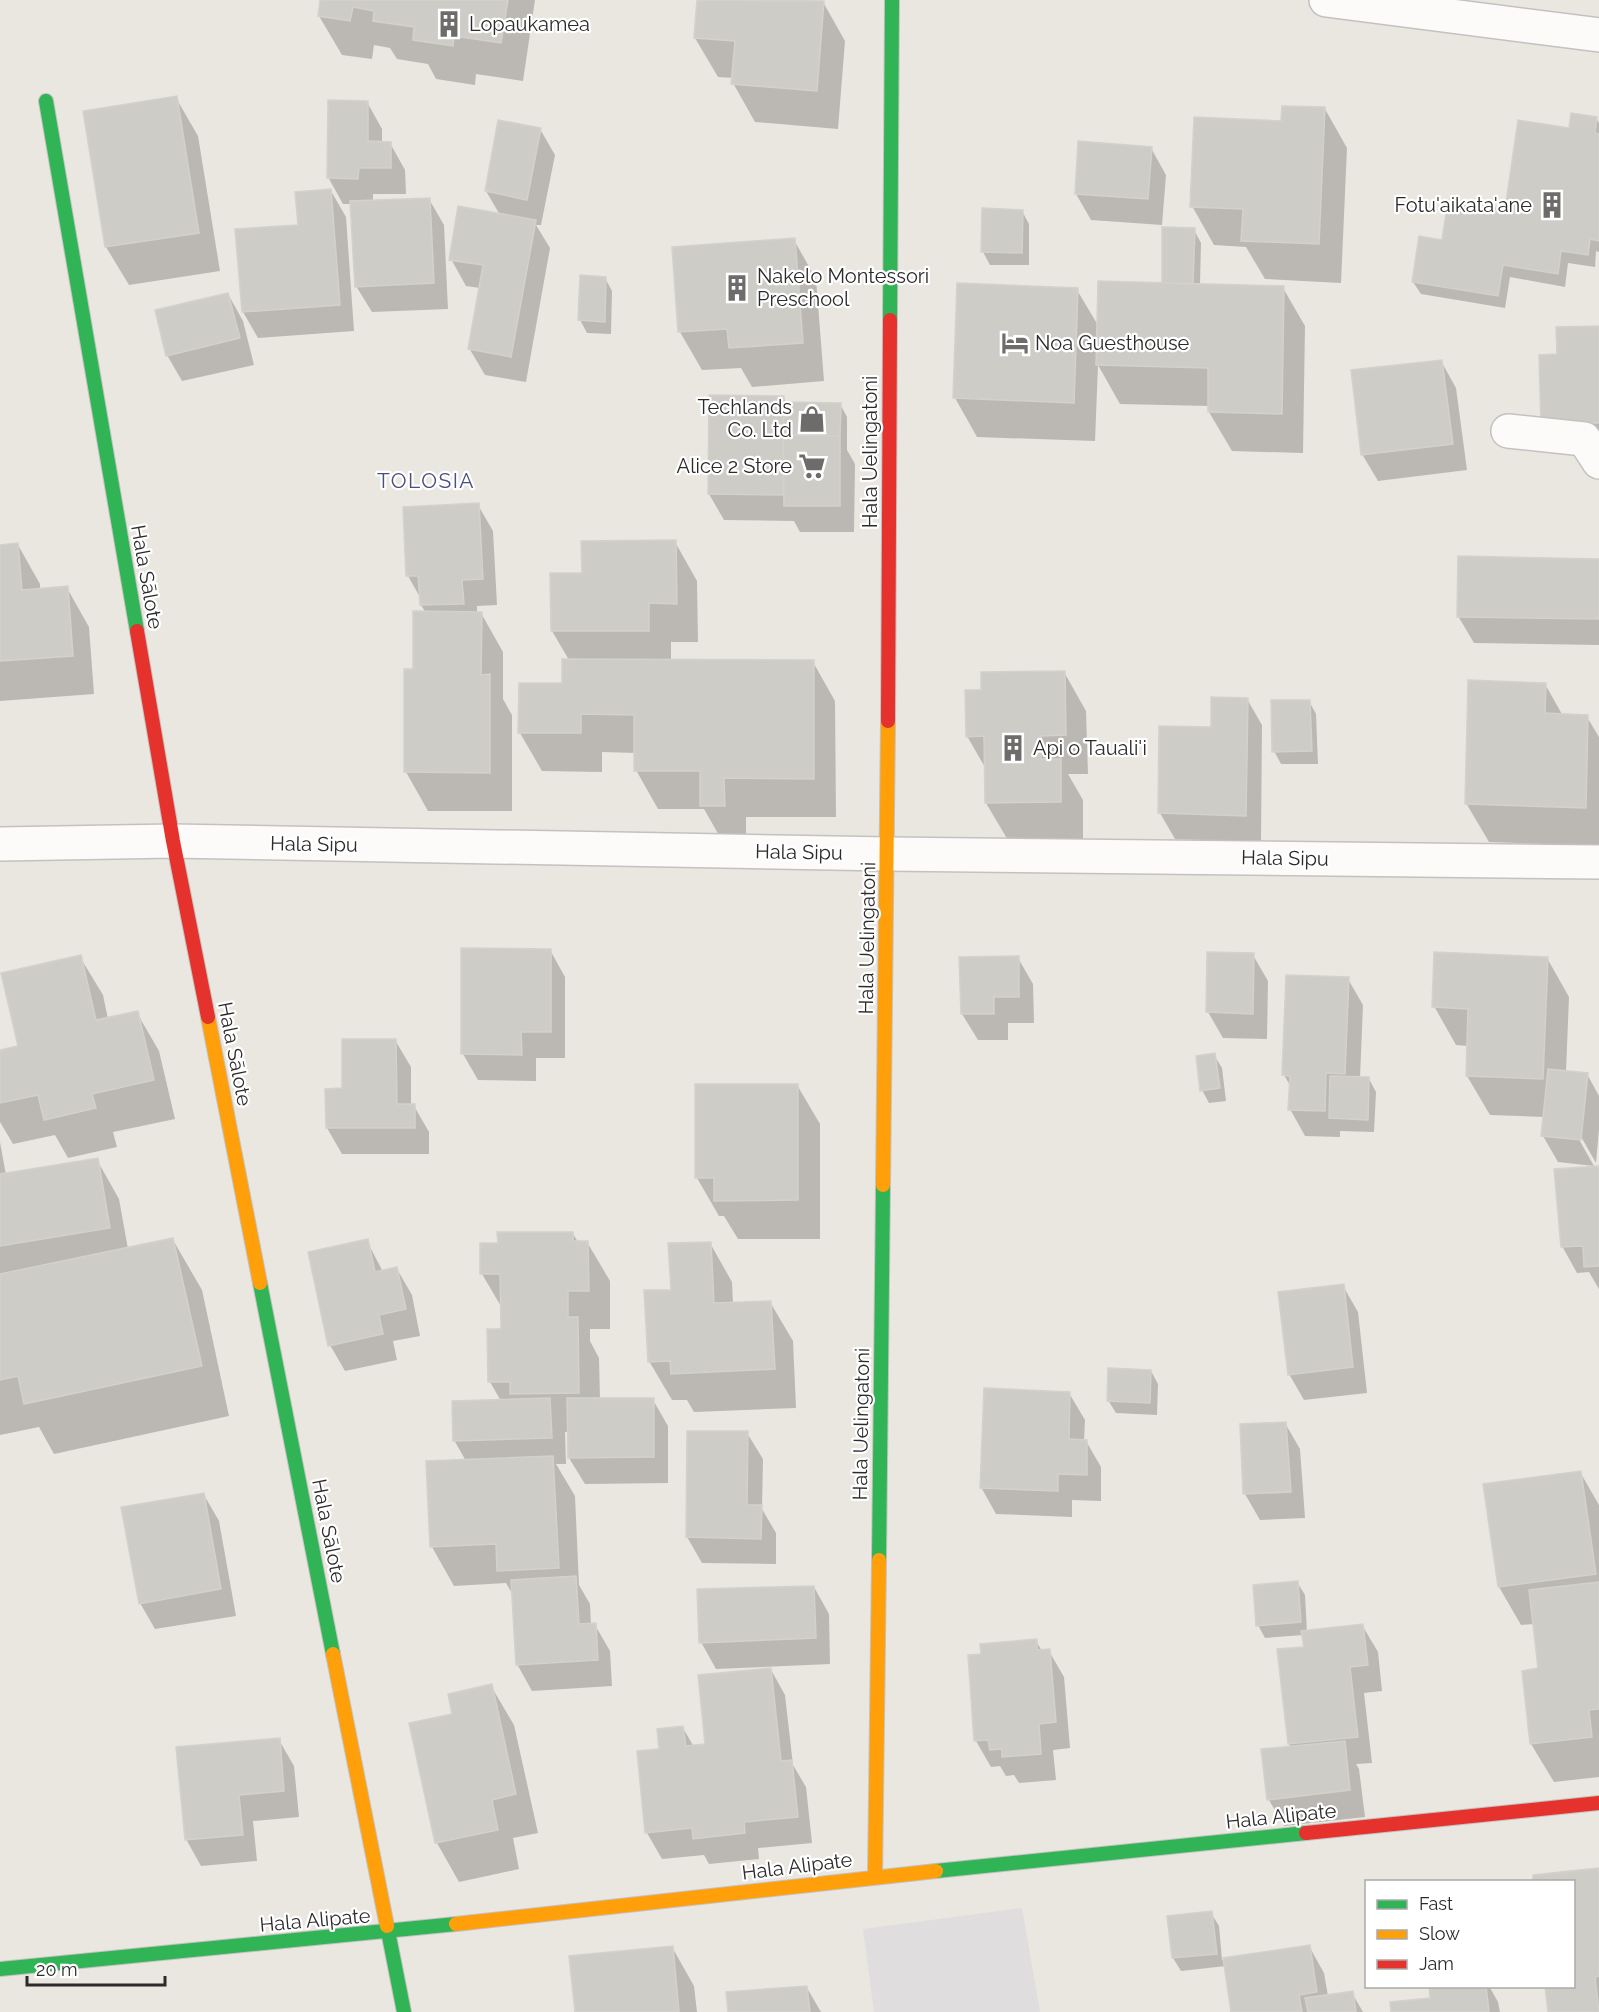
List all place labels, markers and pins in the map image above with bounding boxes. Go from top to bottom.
building icon: Lopaukamea [434,9,464,39]
place label: Lopaukamea [469,12,590,36]
building icon: Fotu'aikata'ane [1537,190,1567,220]
place label: Fotu'aikata'ane [1395,193,1532,217]
place label: Nakelo Montessori Preschool [757,264,929,311]
building icon: Nakelo Montessori Preschool [722,273,752,303]
hotel icon: Noa Guesthouse [1000,328,1030,358]
place label: Noa Guesthouse [1035,331,1190,355]
place label: Techlands Co. Ltd [698,395,792,442]
shop icon: Techlands Co. Ltd [797,404,827,434]
supermarket icon: Alice 2 Store [797,451,827,481]
place label: Alice 2 Store [677,454,792,478]
building icon: Api o Tauali'i [998,733,1028,763]
place label: Api o Tauali'i [1033,736,1147,760]

